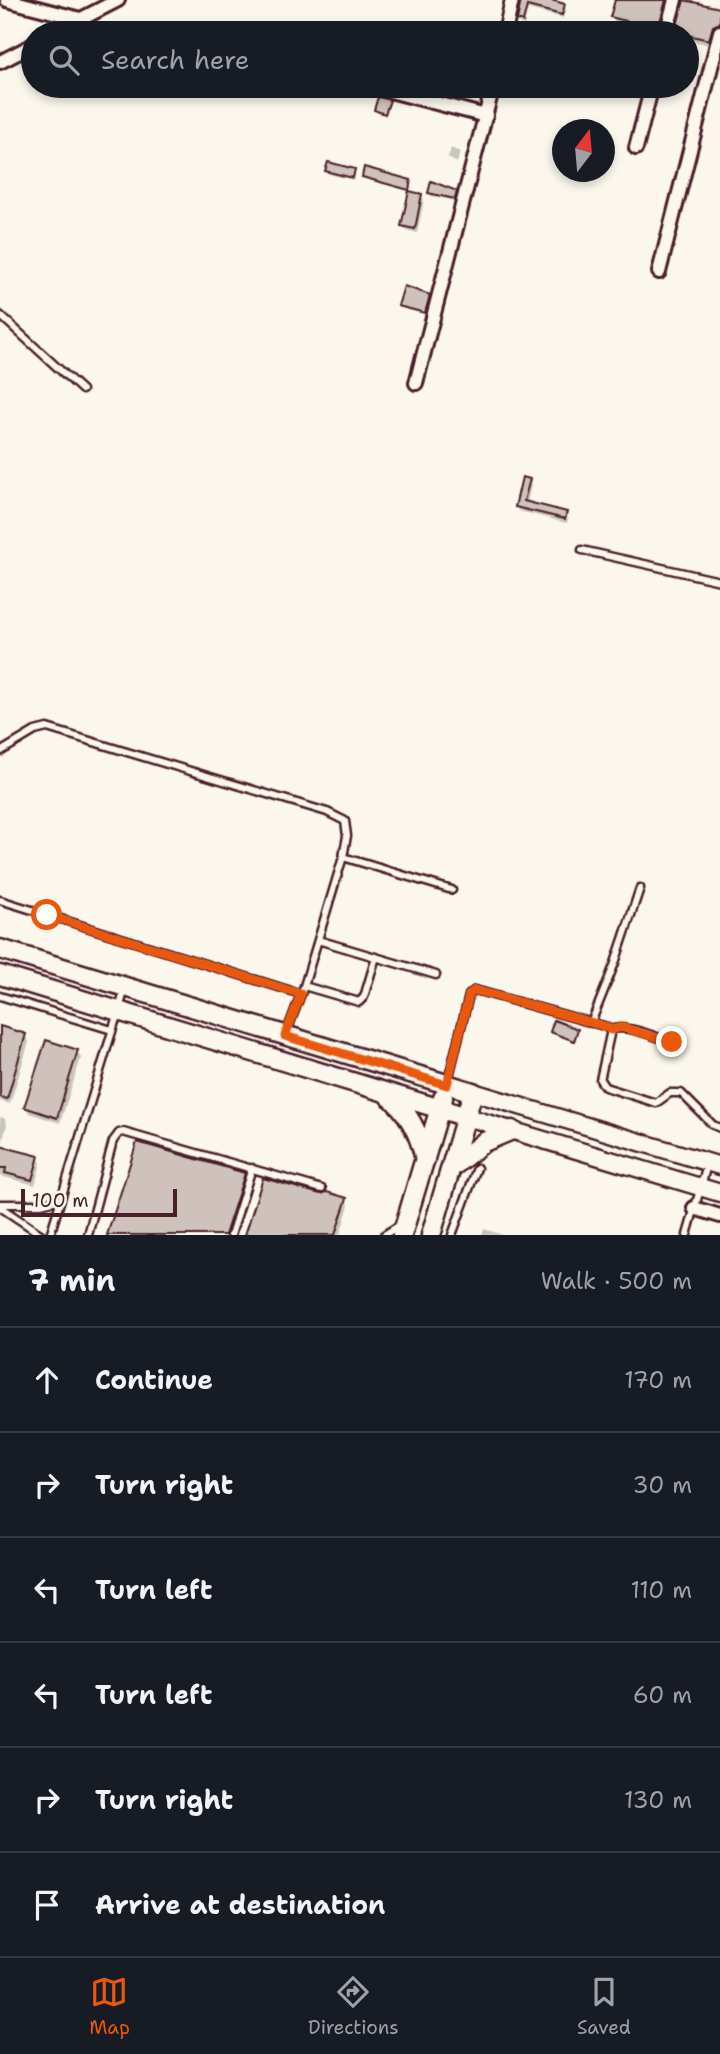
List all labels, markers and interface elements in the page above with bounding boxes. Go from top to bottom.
search box [21,21,699,98]
icon: search [45,41,83,79]
text: Search here [101,42,250,77]
north arrow [552,119,615,182]
route start [31,899,62,930]
route end [656,1026,687,1057]
scale bar [21,1186,177,1218]
text: 100 m [32,1188,89,1213]
text: 7 min [28,1260,115,1301]
text: Walk · 500 m [541,1266,692,1296]
icon: ahead [28,1361,66,1399]
text: Continue [95,1362,213,1397]
text: 170 m [624,1365,692,1395]
icon: right [28,1466,66,1504]
text: Turn right [95,1467,233,1502]
text: 30 m [633,1470,692,1500]
icon: left [28,1571,66,1609]
text: Turn left [95,1572,212,1607]
text: 110 m [630,1575,692,1605]
icon: left [28,1676,66,1714]
text: Turn left [95,1677,212,1712]
text: 60 m [633,1680,692,1710]
icon: right [28,1781,66,1819]
text: Turn right [95,1782,233,1817]
text: 130 m [624,1785,692,1815]
icon: arrive [28,1886,66,1924]
text: Arrive at destination [95,1887,385,1922]
tab: Map [89,1973,130,2040]
tab: Directions [308,1973,399,2040]
tab: Saved [577,1973,631,2040]

